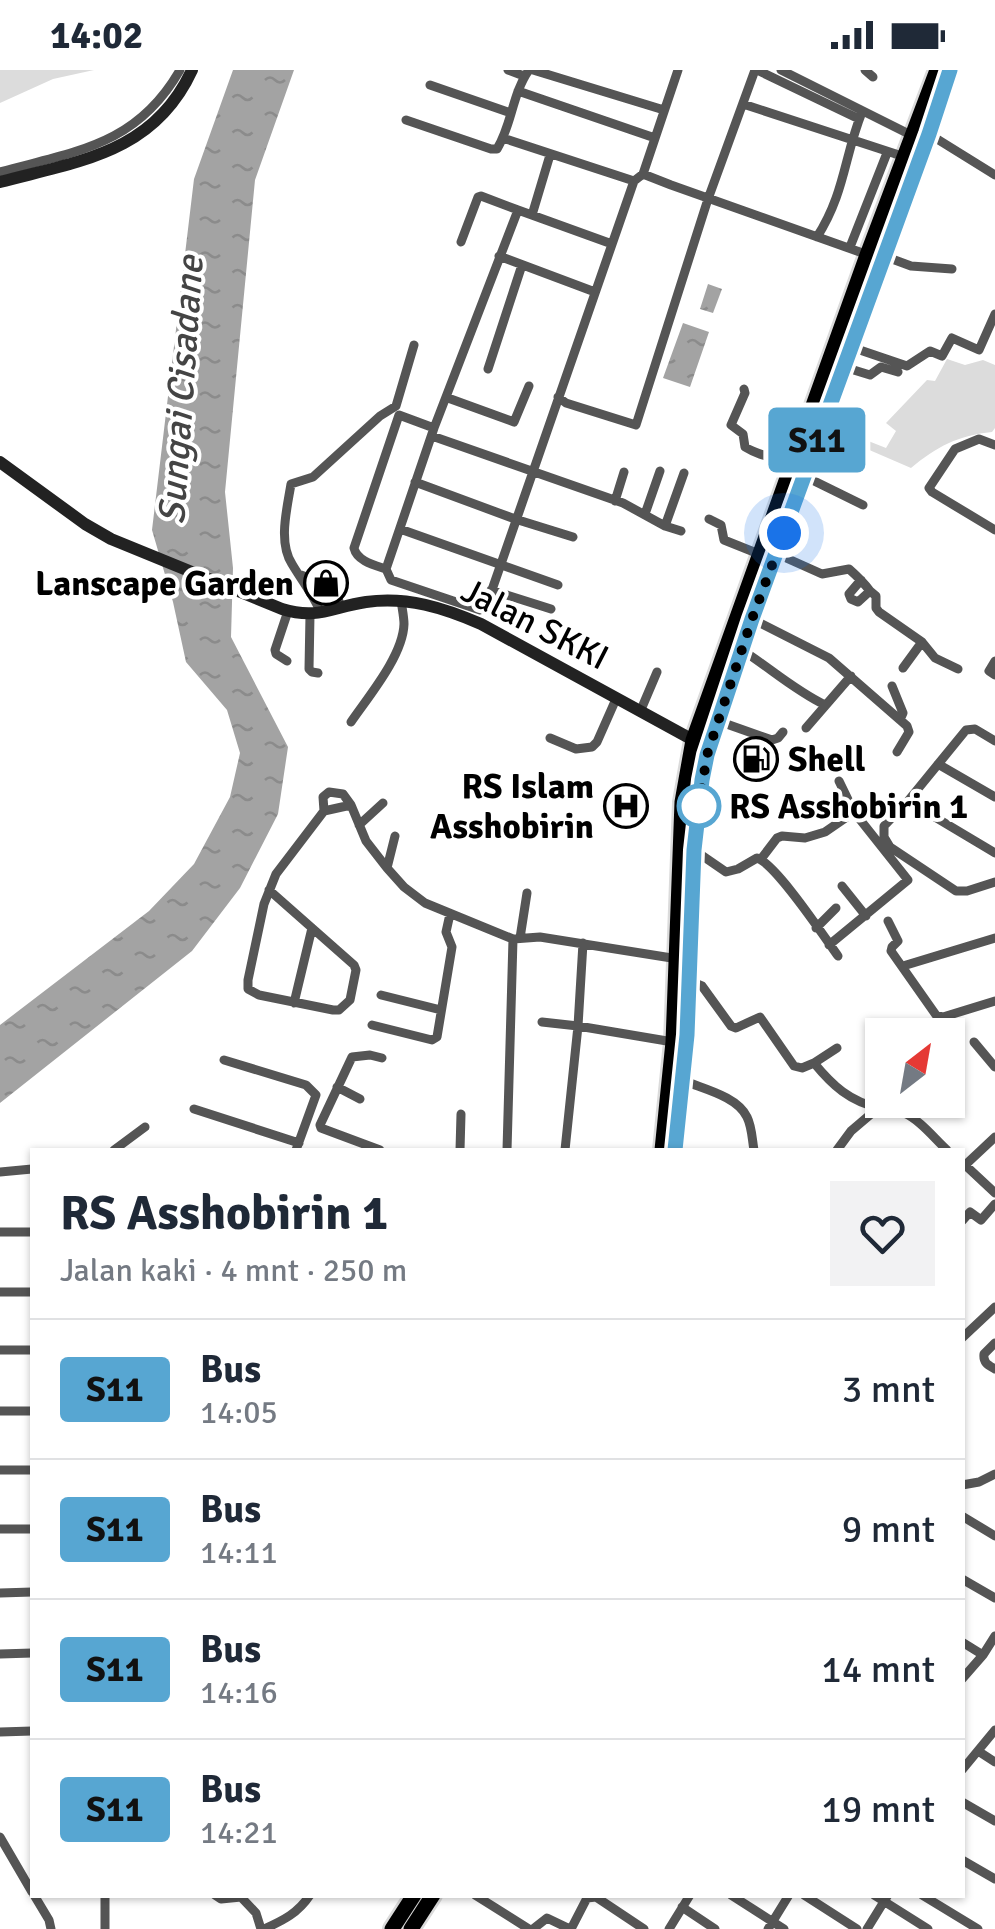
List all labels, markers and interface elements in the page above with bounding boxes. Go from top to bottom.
text: 14:02 [50,12,143,59]
water label: Sungai Cisadane [148,252,214,526]
line badge: S11 [760,408,874,472]
text: S11 [788,419,846,462]
your location [759,508,809,558]
shop icon: Lanscape Garden [303,560,349,606]
place label: Lanscape Garden [35,562,294,605]
street label: Jalan SKKI [454,569,616,679]
fuel station icon: Shell [733,736,779,782]
place label: Shell [788,738,865,781]
place label: RS Islam Asshobirin [430,765,594,848]
hospital icon: RS Islam Asshobirin [603,783,649,829]
marker: RS Asshobirin 1 [678,785,720,827]
place label: RS Asshobirin 1 [729,785,968,828]
north arrow [865,1018,965,1118]
map controls [865,1018,965,1118]
button: heart [830,1181,935,1286]
text: RS Asshobirin 1 [60,1184,388,1243]
text: Jalan kaki · 4 mnt · 250 m [60,1251,407,1290]
text: Bus [200,1346,261,1393]
text: 3 mnt [842,1366,935,1413]
text: S11 [86,1368,144,1411]
text: 14:05 [200,1393,278,1432]
text: Bus [200,1486,261,1533]
text: 9 mnt [842,1506,935,1553]
text: S11 [86,1508,144,1551]
text: 14:11 [200,1533,278,1572]
text: Bus [200,1626,261,1673]
text: 14 mnt [821,1646,935,1693]
text: S11 [86,1648,144,1691]
text: 14:16 [200,1673,278,1712]
text: Bus [200,1766,261,1813]
text: 19 mnt [821,1786,935,1833]
text: S11 [86,1788,144,1831]
text: 14:21 [200,1813,278,1852]

